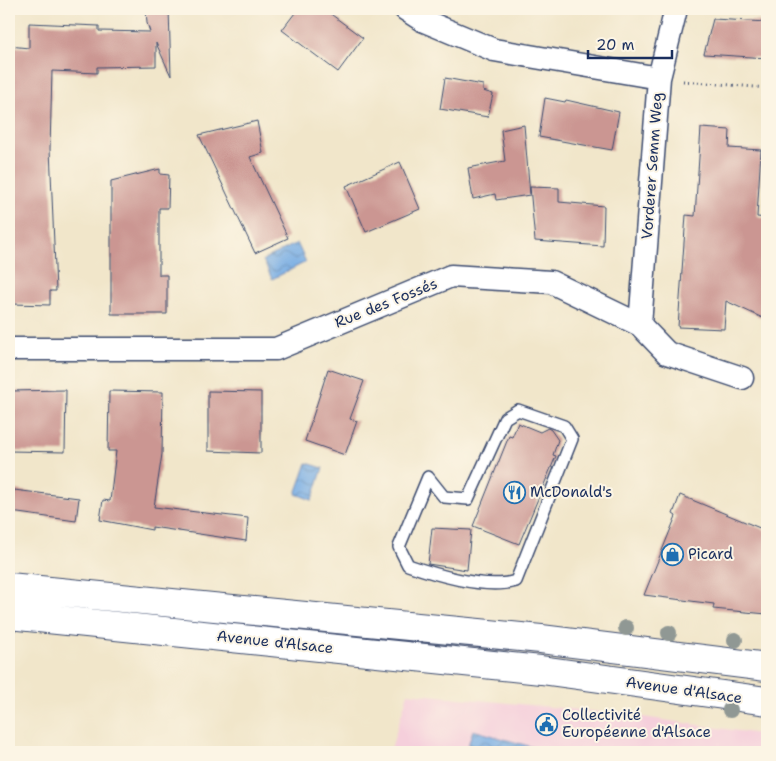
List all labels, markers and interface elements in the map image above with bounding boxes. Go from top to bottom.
scale bar [588,28,672,60]
text: 20 m [596,35,635,55]
street label: Vorderer Semm Weg [637,92,667,240]
street label: Rue des Fossés [332,273,440,333]
restaurant icon: McDonald's [502,480,526,504]
place label: McDonald's [530,482,612,502]
shop icon: Picard [660,542,684,566]
place label: Picard [688,544,733,564]
street label: Avenue d'Alsace [216,626,334,658]
street label: Avenue d'Alsace [625,672,743,708]
place label: Collectivité Européenne d'Alsace [562,705,711,742]
public building icon: Collectivité Européenne d'Alsace [534,712,558,736]

